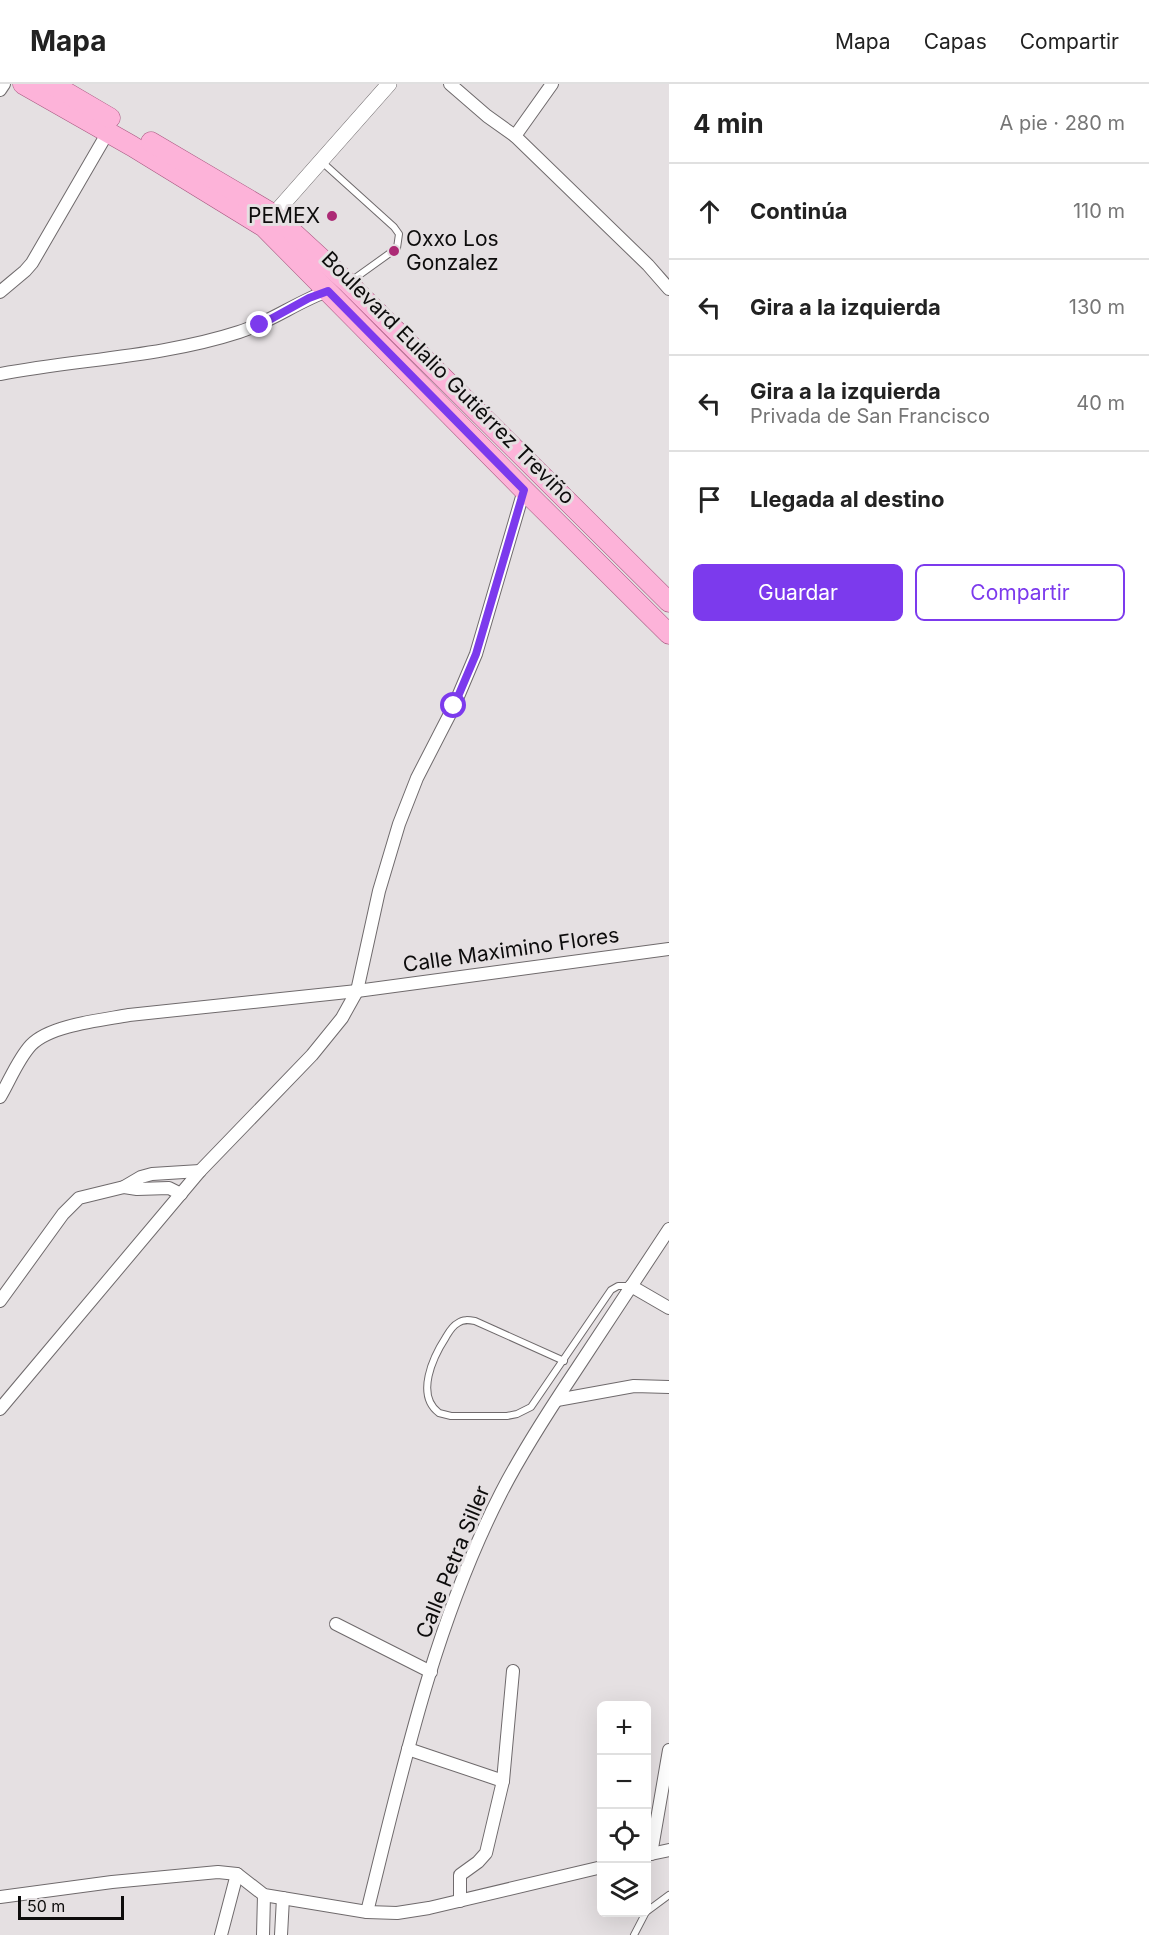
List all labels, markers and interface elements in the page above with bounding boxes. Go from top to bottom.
text: Mapa [30,24,107,58]
text: Mapa [835,29,891,54]
text: Capas [924,29,987,54]
text: Compartir [1020,29,1119,54]
text: 4 min [693,108,764,139]
text: A pie · 280 m [999,111,1125,135]
icon: ahead [693,195,726,228]
text: Continúa [750,198,848,224]
text: 110 m [1073,199,1125,223]
place label: PEMEX [248,203,320,228]
marker: PEMEX [325,209,339,223]
place label: Oxxo Los Gonzalez [406,226,499,275]
marker: Oxxo Los Gonzalez [387,244,401,258]
street label: Boulevard Eulalio Gutiérrez Treviño [317,246,580,509]
icon: left [693,291,726,324]
text: Gira a la izquierda [750,294,941,320]
text: 130 m [1069,295,1125,319]
route end [246,311,272,337]
text: Gira a la izquierda [750,378,941,404]
icon: left [693,387,726,420]
text: 40 m [1076,391,1125,415]
text: Privada de San Francisco [750,404,990,428]
icon: arrive [693,483,726,516]
text: Llegada al destino [750,486,944,512]
button: Guardar [693,564,903,621]
button: Compartir [915,564,1125,621]
route start [440,692,466,718]
street label: Calle Maximino Flores [401,922,621,977]
street label: Calle Petra Siller [411,1482,495,1642]
map controls [597,1701,651,1917]
button: + [597,1701,651,1755]
button: − [597,1755,651,1809]
button: locate [597,1809,651,1863]
button: layers [597,1863,651,1917]
scale bar [18,1893,124,1920]
text: 50 m [27,1896,65,1916]

